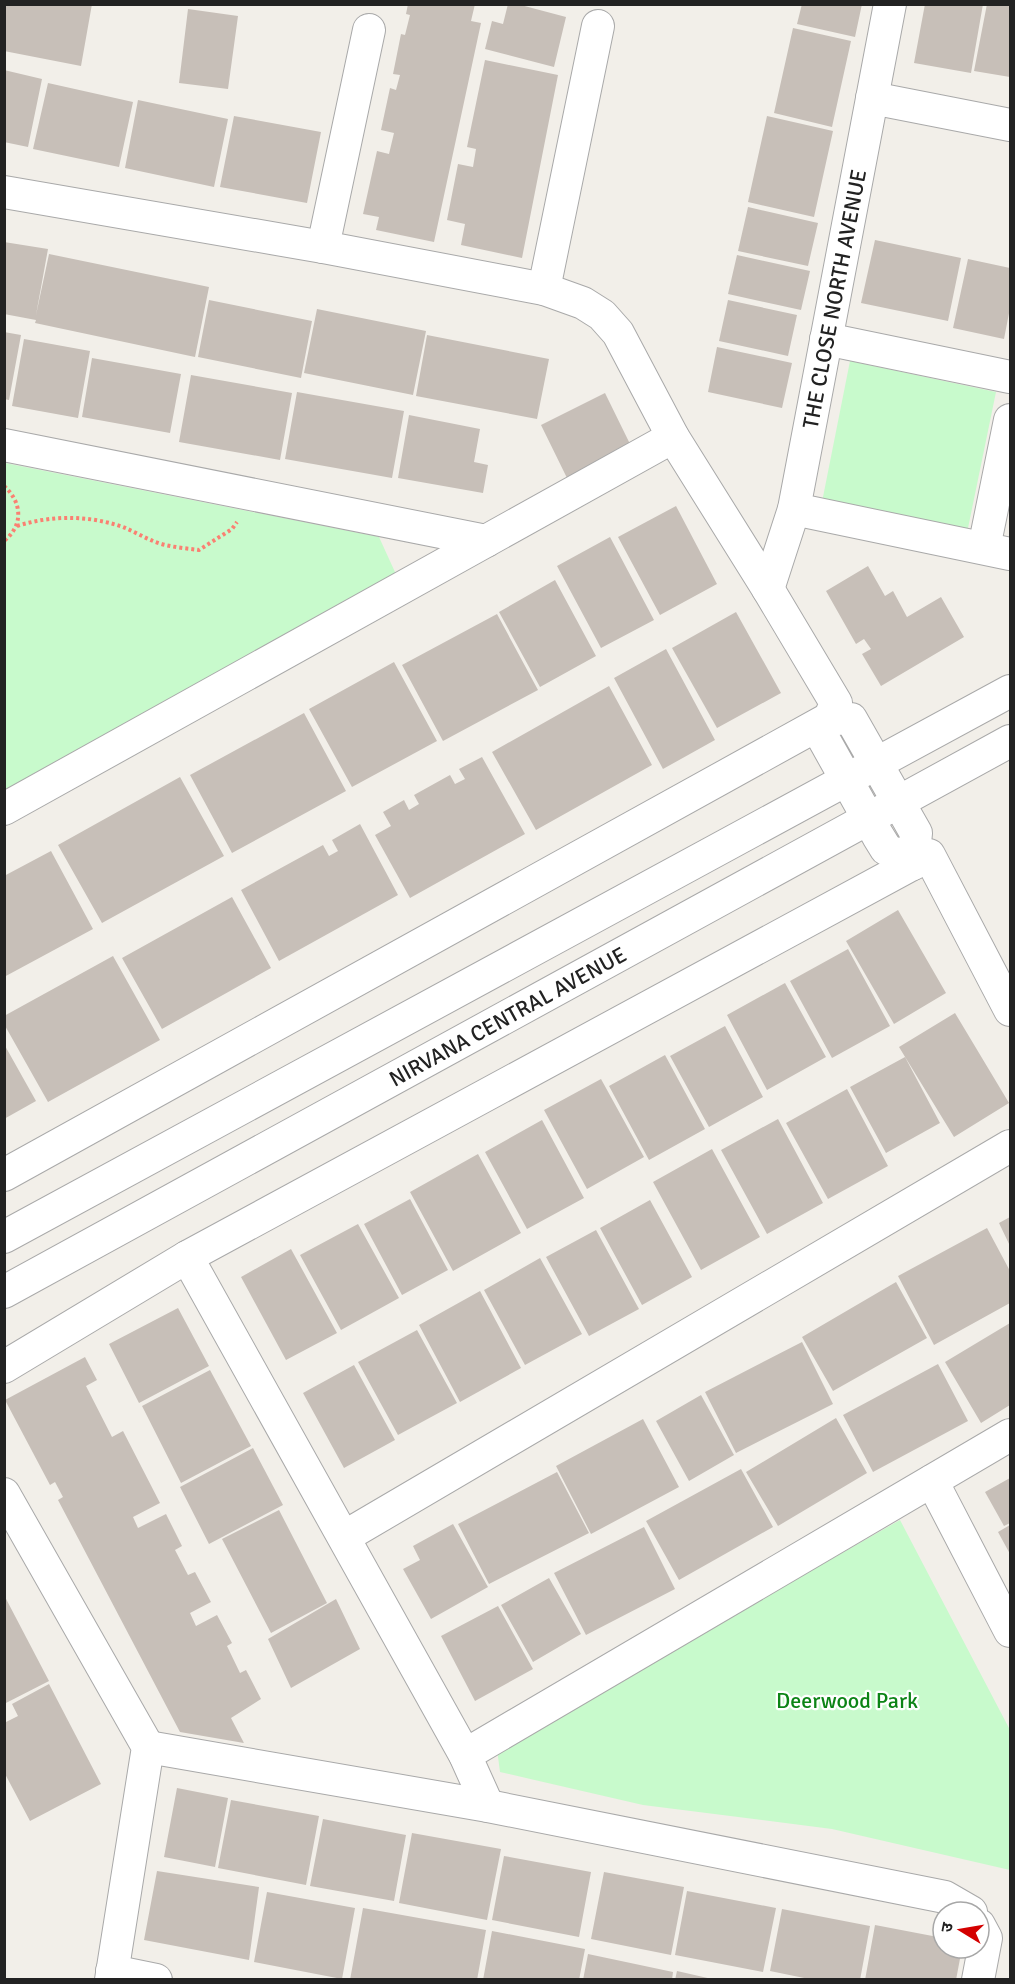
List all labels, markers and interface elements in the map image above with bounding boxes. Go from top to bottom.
street label: THE CLOSE NORTH AVENUE [797,167,872,431]
street label: NIRVANA CENTRAL AVENUE [384,941,631,1093]
park label: Deerwood Park [776,1687,918,1714]
north arrow [931,1900,991,1960]
text: उ [937,1920,958,1934]

